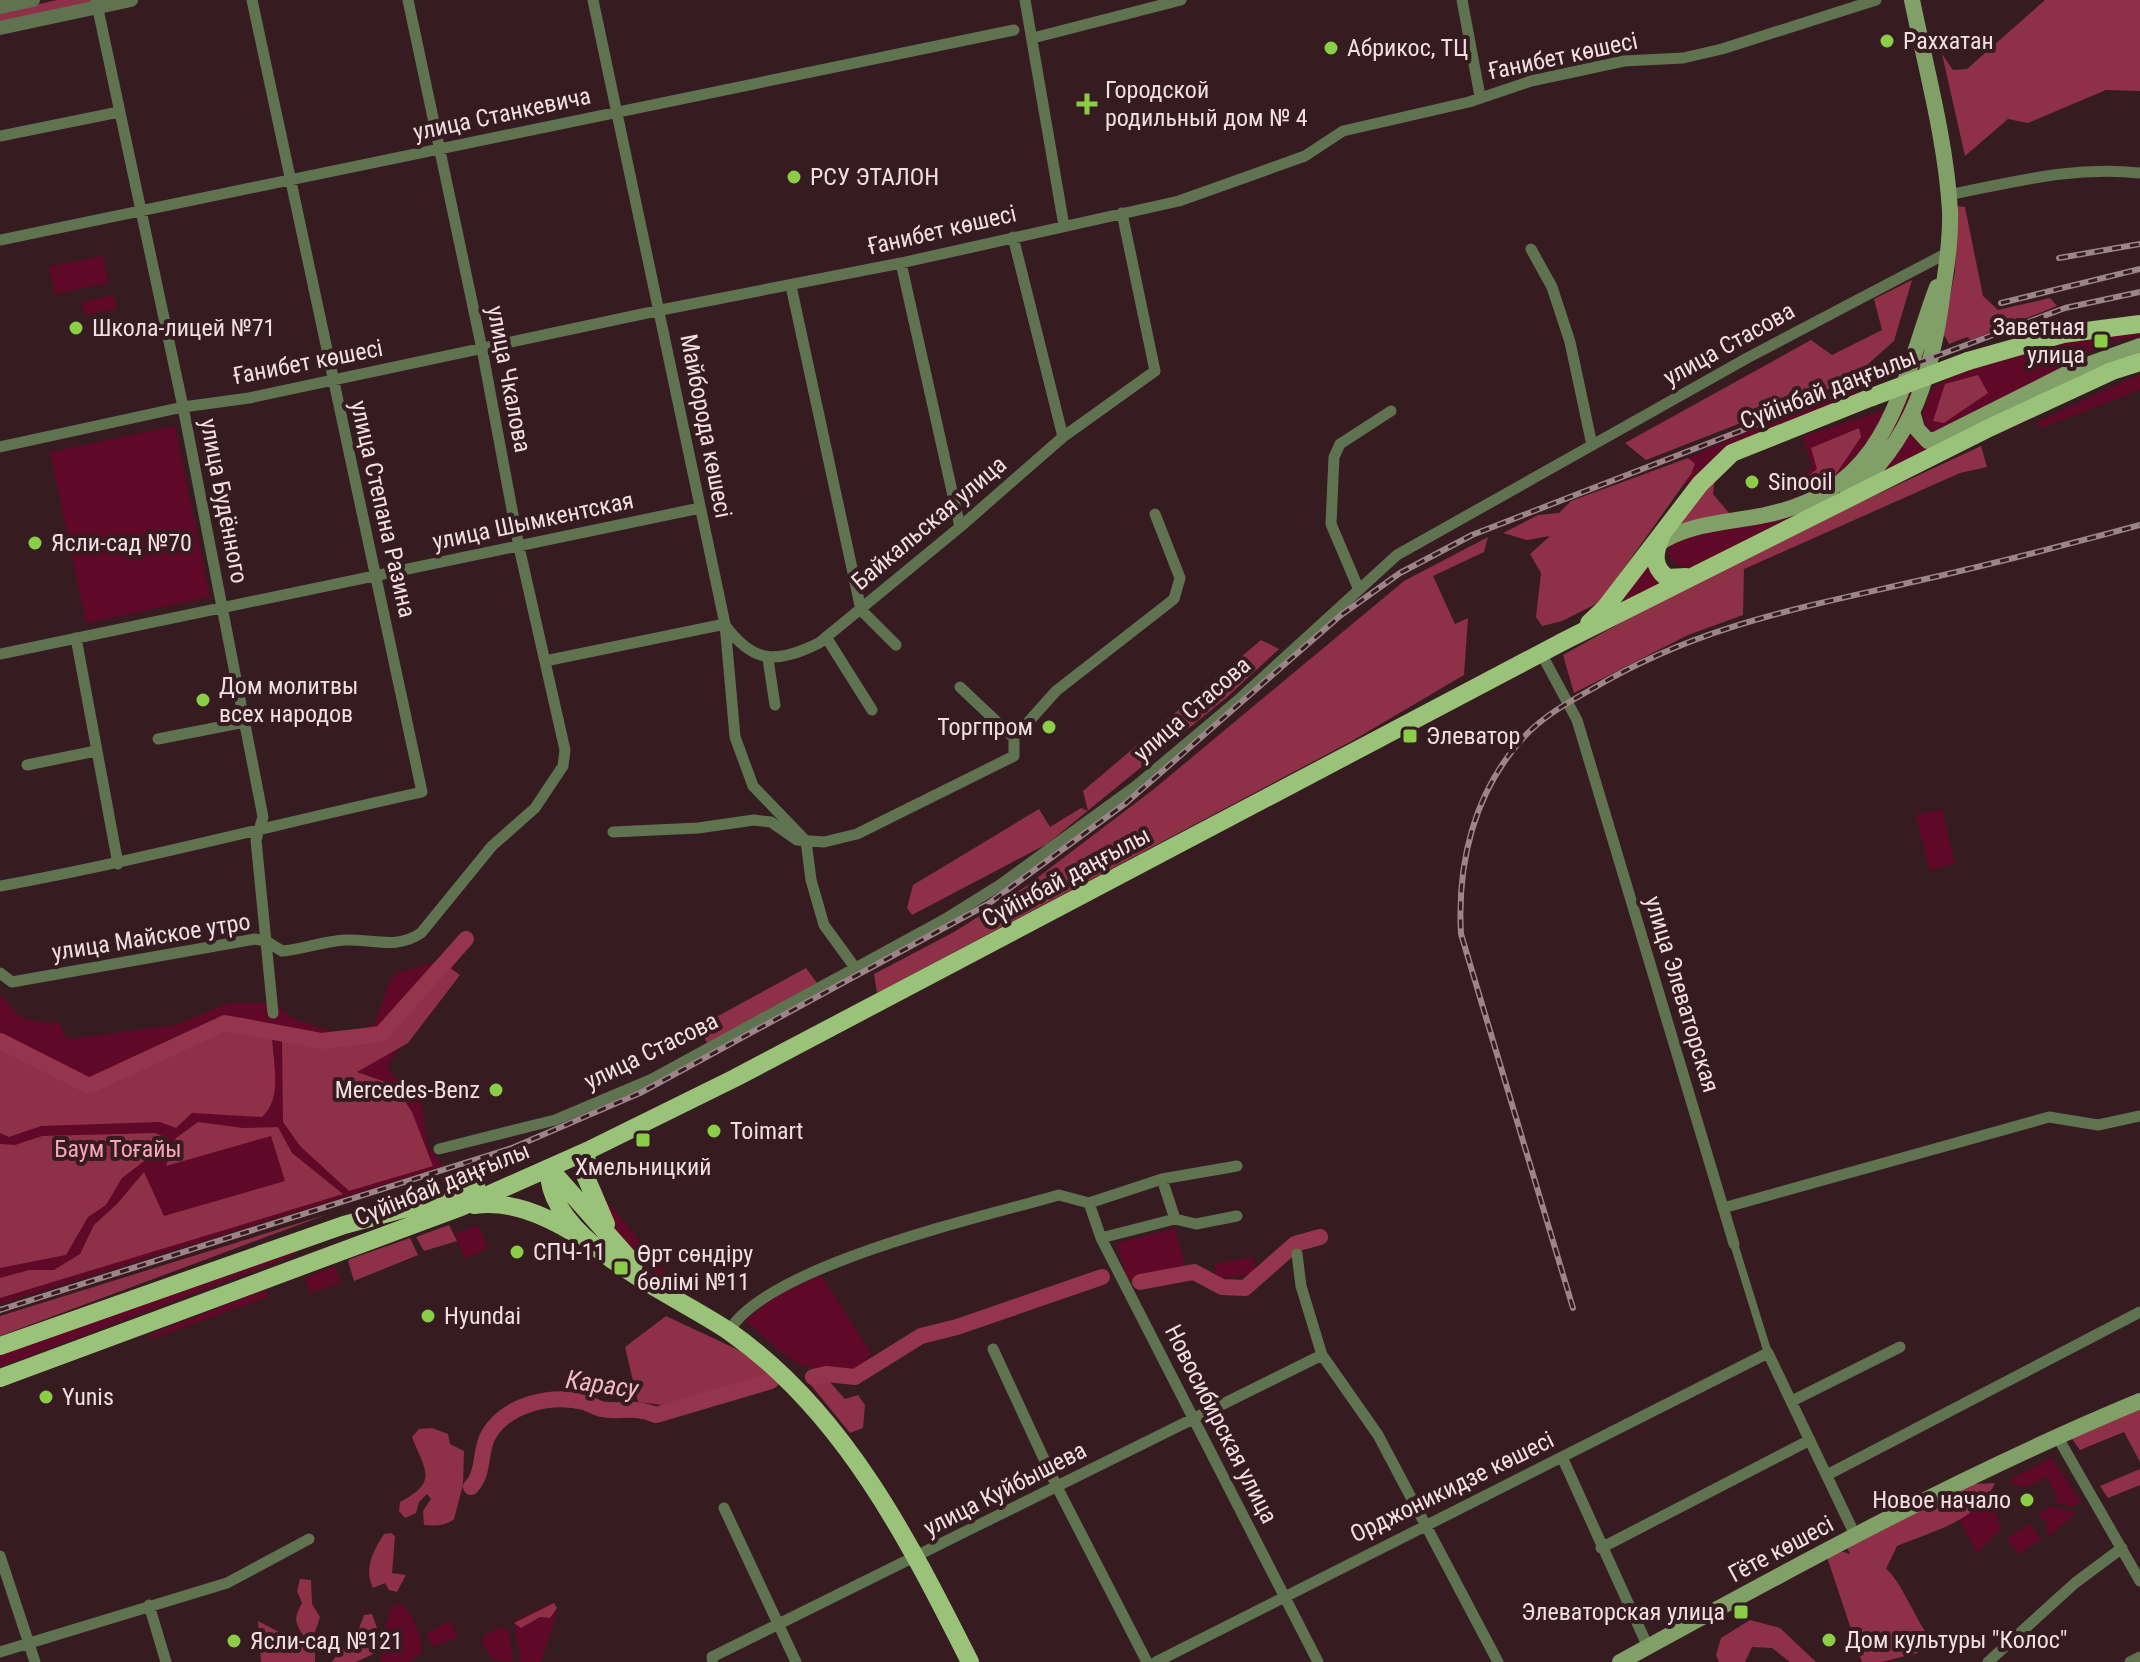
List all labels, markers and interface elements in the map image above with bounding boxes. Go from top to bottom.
street label: Ғанибет көшесі [1486,27,1640,85]
place label: Раххатан [1903,27,1994,55]
marker: Раххатан [1878,32,1896,50]
place label: Абрикос, ТЦ [1347,34,1468,62]
marker: Абрикос, ТЦ [1322,39,1340,57]
place label: Городской родильный дом № 4 [1105,76,1308,132]
street label: улица Станкевича [411,82,593,146]
marker: Городской родильный дом № 4 [1076,93,1098,115]
place label: РСУ ЭТАЛОН [810,163,939,191]
marker: РСУ ЭТАЛОН [785,168,803,186]
street label: Ғанибет көшесі [865,199,1019,261]
street label: улица Стасова [1659,297,1799,391]
street label: улица Чкалова [481,303,537,455]
place label: Заветная улица [1992,313,2085,369]
place label: Школа-лицей №71 [92,314,275,342]
marker: Школа-лицей №71 [67,319,85,337]
street label: Майборода көшесі [674,332,738,520]
marker: Заветная улица [2092,332,2110,350]
street label: Ғанибет көшесі [231,334,385,390]
street label: Сүйінбай даңғылы [1736,343,1920,435]
street label: улица Степана Разина [344,398,422,620]
street label: улица Будённого [194,416,254,586]
street label: Байкальская улица [846,450,1012,596]
place label: Sinooil [1768,468,1833,496]
marker: Sinooil [1743,473,1761,491]
street label: улица Шымкентская [430,486,636,556]
place label: Ясли-сад №70 [51,529,192,557]
marker: Ясли-сад №70 [26,534,44,552]
street label: улица Стасова [1128,651,1256,767]
place label: Дом молитвы всех народов [219,672,358,728]
marker: Дом молитвы всех народов [194,691,212,709]
place label: Торгпром [937,713,1033,741]
marker: Торгпром [1040,718,1058,736]
place label: Элеватор [1426,722,1520,750]
marker: Элеватор [1401,727,1419,745]
street label: Сүйінбай даңғылы [977,821,1155,933]
street label: улица Элеваторская [1639,893,1725,1095]
street label: улица Майское утро [50,907,252,967]
street label: улица Стасова [580,1007,722,1095]
place label: Mercedes-Benz [335,1076,480,1104]
marker: Mercedes-Benz [487,1081,505,1099]
place label: Toimart [730,1117,803,1145]
marker: Toimart [705,1122,723,1140]
marker: Хмельницкий [634,1131,652,1149]
park label: Баум Тоғайы [54,1135,182,1163]
street label: Сүйінбай даңғылы [350,1136,534,1232]
place label: Хмельницкий [575,1153,711,1181]
place label: СПЧ-11 [533,1238,606,1266]
place label: Өрт сөндіру бөлімі №11 [637,1240,753,1296]
marker: СПЧ-11 [508,1243,526,1261]
marker: Өрт сөндіру бөлімі №11 [612,1259,630,1277]
place label: Hyundai [444,1302,521,1330]
marker: Hyundai [419,1307,437,1325]
street label: Новосибирская улица [1159,1320,1283,1528]
water label: Карасу [564,1364,642,1404]
place label: Yunis [62,1383,114,1411]
marker: Yunis [37,1388,55,1406]
street label: Орджоникидзе көшесі [1346,1425,1558,1549]
street label: улица Куйбышева [919,1436,1091,1542]
place label: Новое начало [1872,1486,2011,1514]
marker: Новое начало [2018,1491,2036,1509]
street label: Гёте көшесі [1724,1510,1838,1588]
place label: Элеваторская улица [1521,1598,1725,1626]
marker: Элеваторская улица [1732,1603,1750,1621]
place label: Дом культуры "Колос" [1845,1626,2067,1654]
place label: Ясли-сад №121 [250,1627,403,1655]
marker: Дом культуры "Колос" [1820,1631,1838,1649]
marker: Ясли-сад №121 [225,1632,243,1650]

